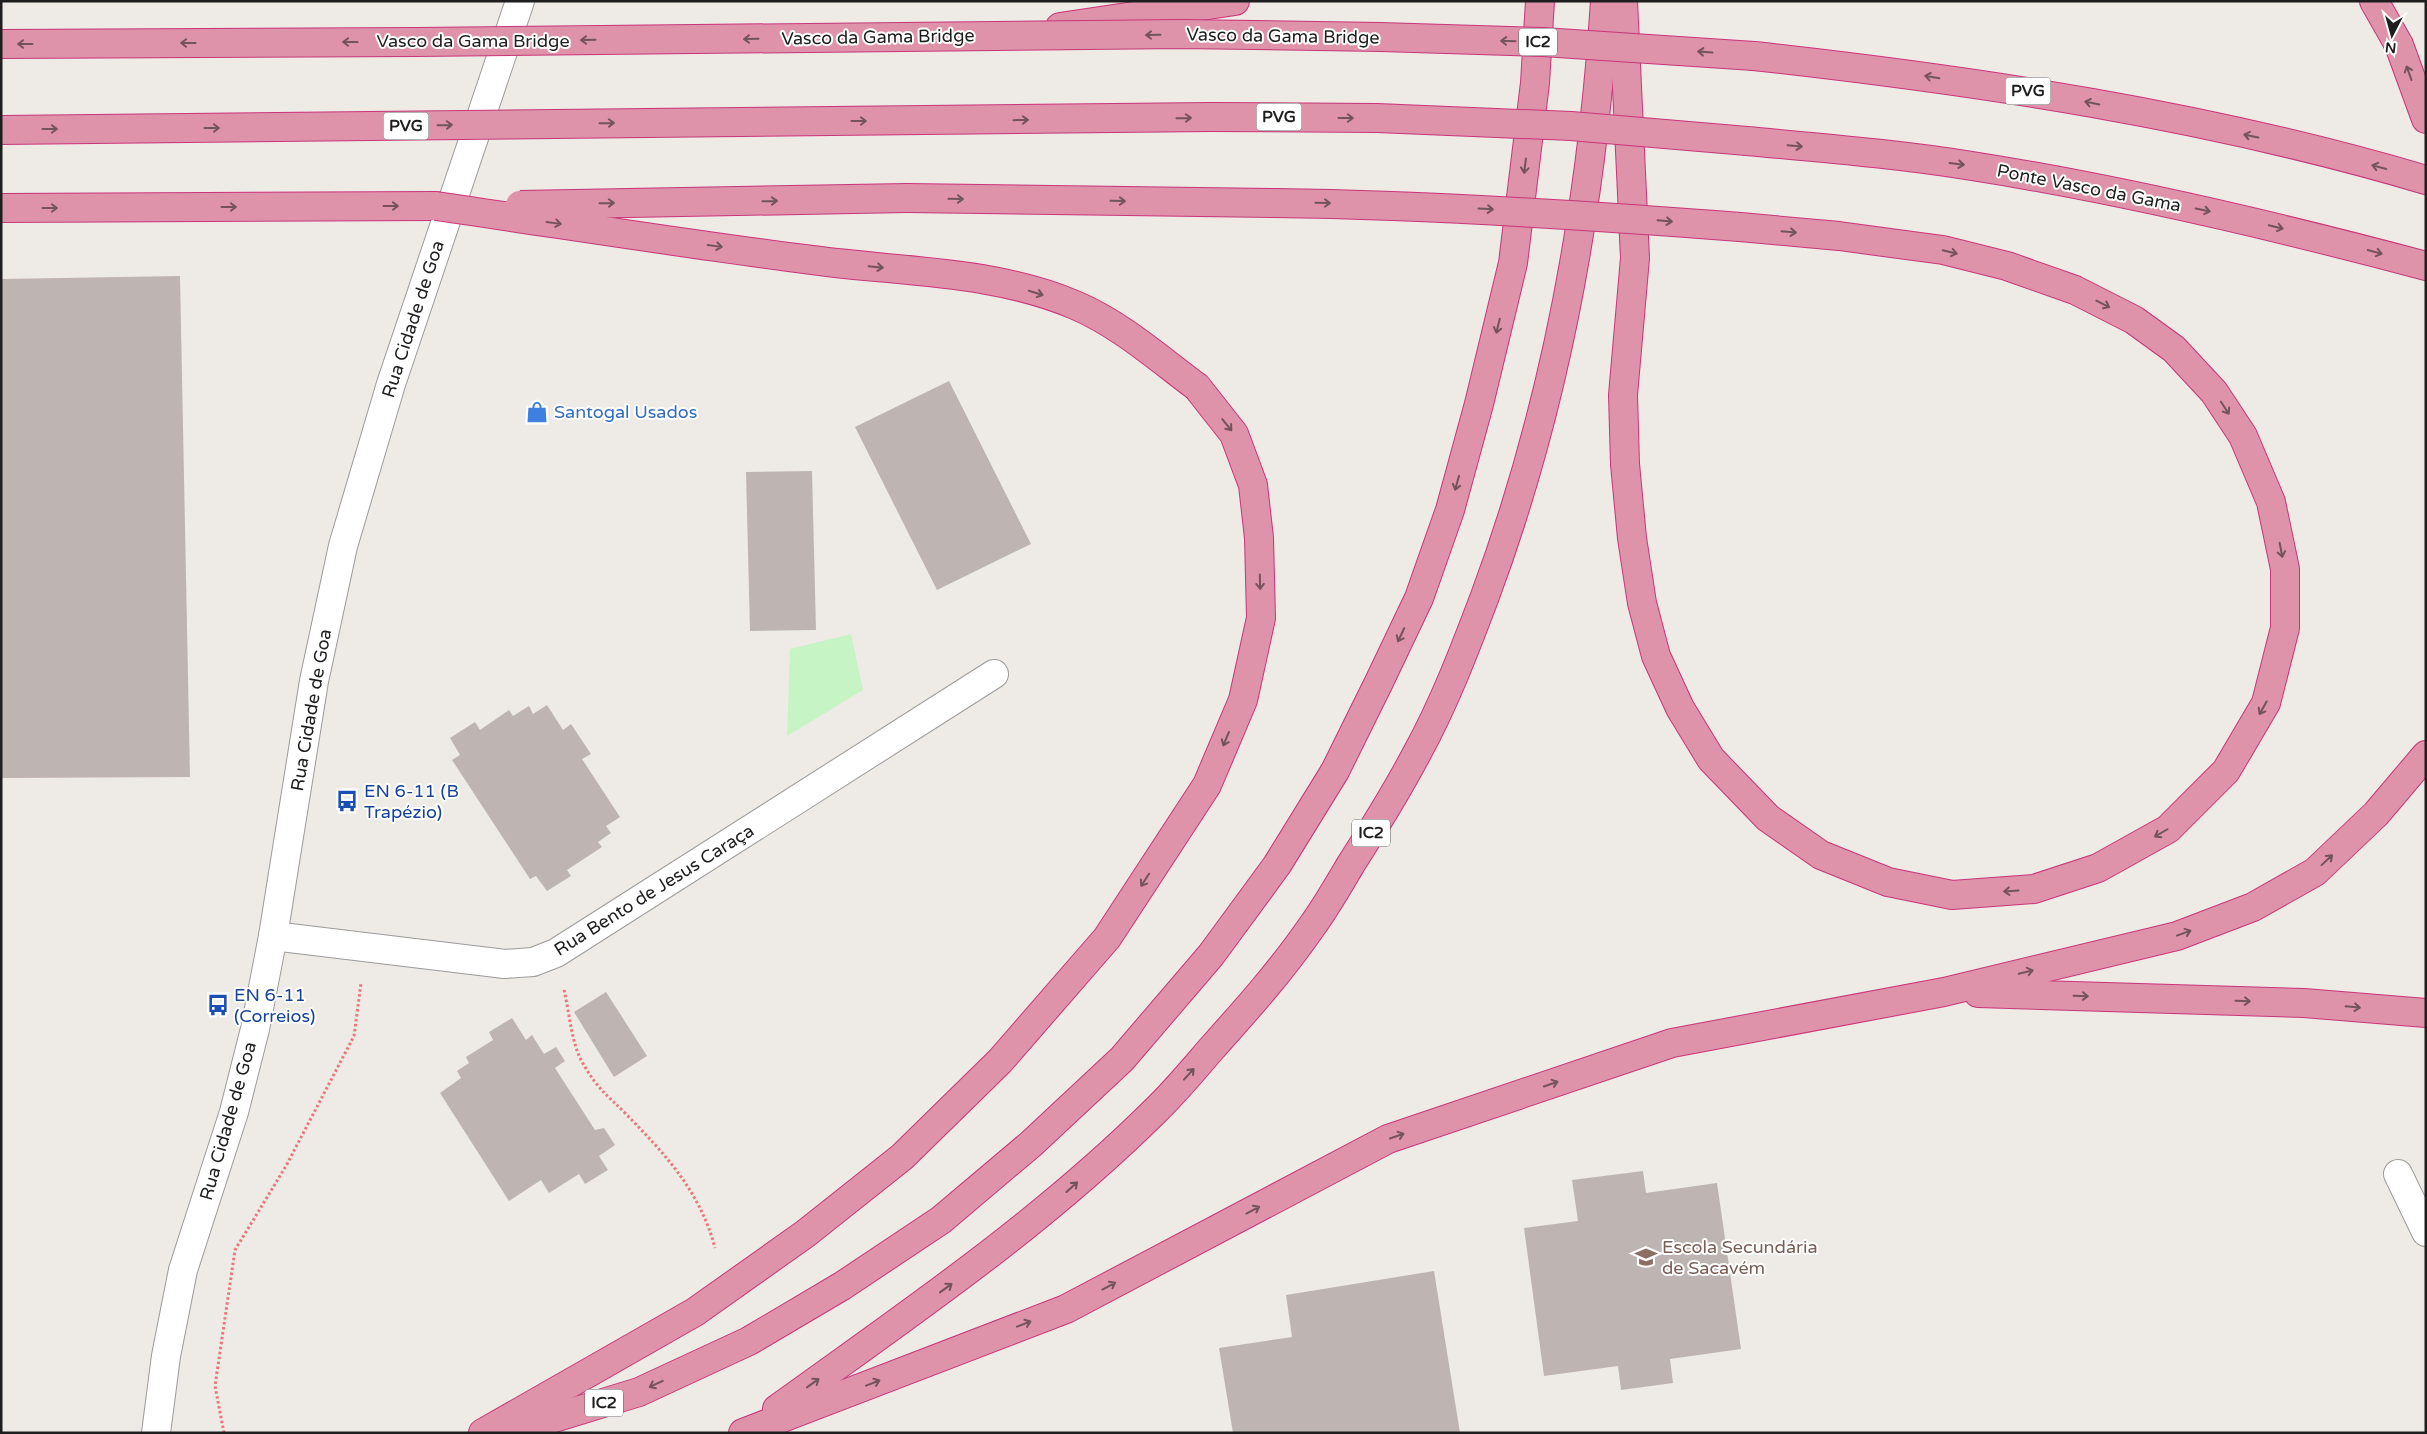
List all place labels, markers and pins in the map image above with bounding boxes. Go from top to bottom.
shop icon: Santogal Usados [524,399,550,425]
place label: Santogal Usados [554,401,697,423]
place label: EN 6-11 (B Trapézio) [364,780,459,823]
bus stop icon: EN 6-11 (B Trapézio) [334,788,360,814]
place label: EN 6-11 (Correios) [234,984,315,1027]
bus stop icon: EN 6-11 (Correios) [205,992,231,1018]
place label: Escola Secundária de Sacavém [1662,1236,1818,1279]
school or university icon: Escola Secundária de Sacavém [1633,1244,1659,1270]

